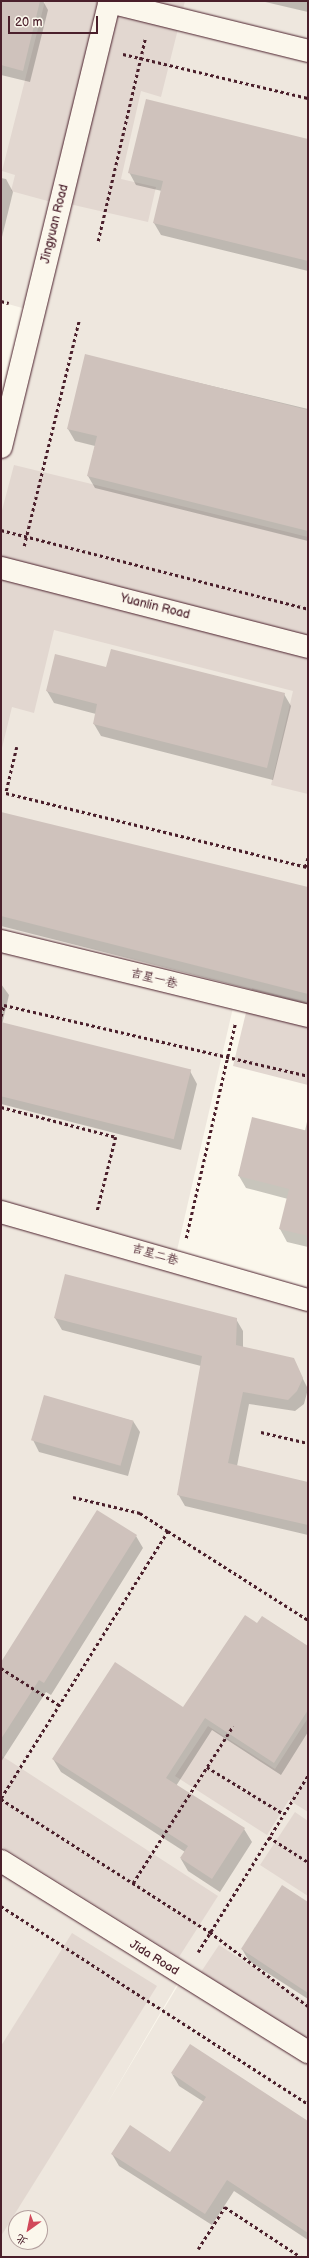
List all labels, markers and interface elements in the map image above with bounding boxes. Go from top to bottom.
scale bar [10,8,100,34]
text: 20 m [15,15,42,30]
street label: Jingyuan Road [38,183,72,265]
street label: Yuanlin Road [119,591,191,623]
street label: 吉星一巷 [129,966,179,992]
street label: 吉星二巷 [130,1241,180,1269]
street label: Jida Road [127,1937,181,1979]
north arrow [8,2210,48,2250]
text: 北 [14,2231,30,2248]

